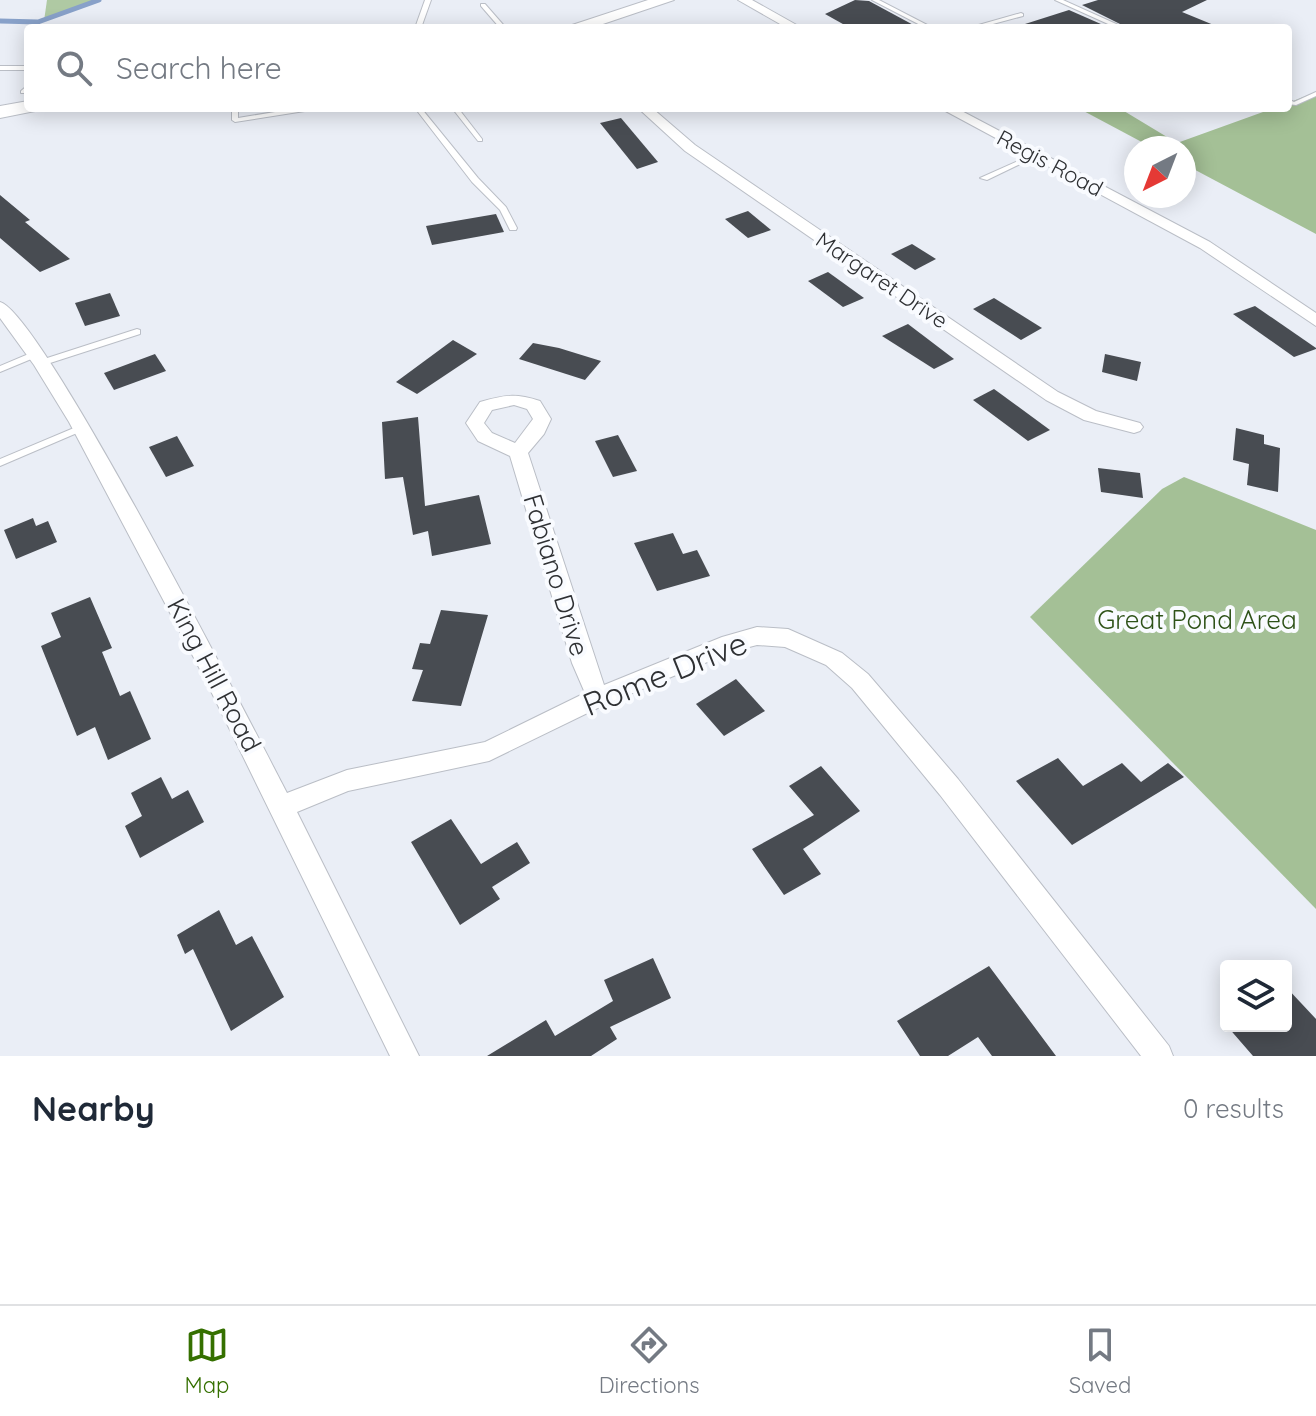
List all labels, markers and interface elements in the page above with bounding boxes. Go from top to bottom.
search box [24,24,1292,112]
icon: search [52,46,96,90]
text: Search here [116,49,282,87]
street label: Regis Road [992,123,1108,203]
north arrow [1124,136,1196,208]
street label: Margaret Drive [811,225,953,335]
street label: Fabiano Drive [516,490,597,660]
street label: King Hill Road [160,592,269,757]
park label: Great Pond Area [1097,603,1297,636]
street label: Rome Drive [577,622,753,724]
map controls [1220,960,1292,1032]
button: layers [1220,960,1292,1032]
text: Nearby [32,1087,155,1130]
text: 0 results [1183,1092,1284,1125]
tab: Map [185,1323,229,1399]
tab: Directions [599,1323,699,1399]
tab: Saved [1069,1323,1131,1399]

